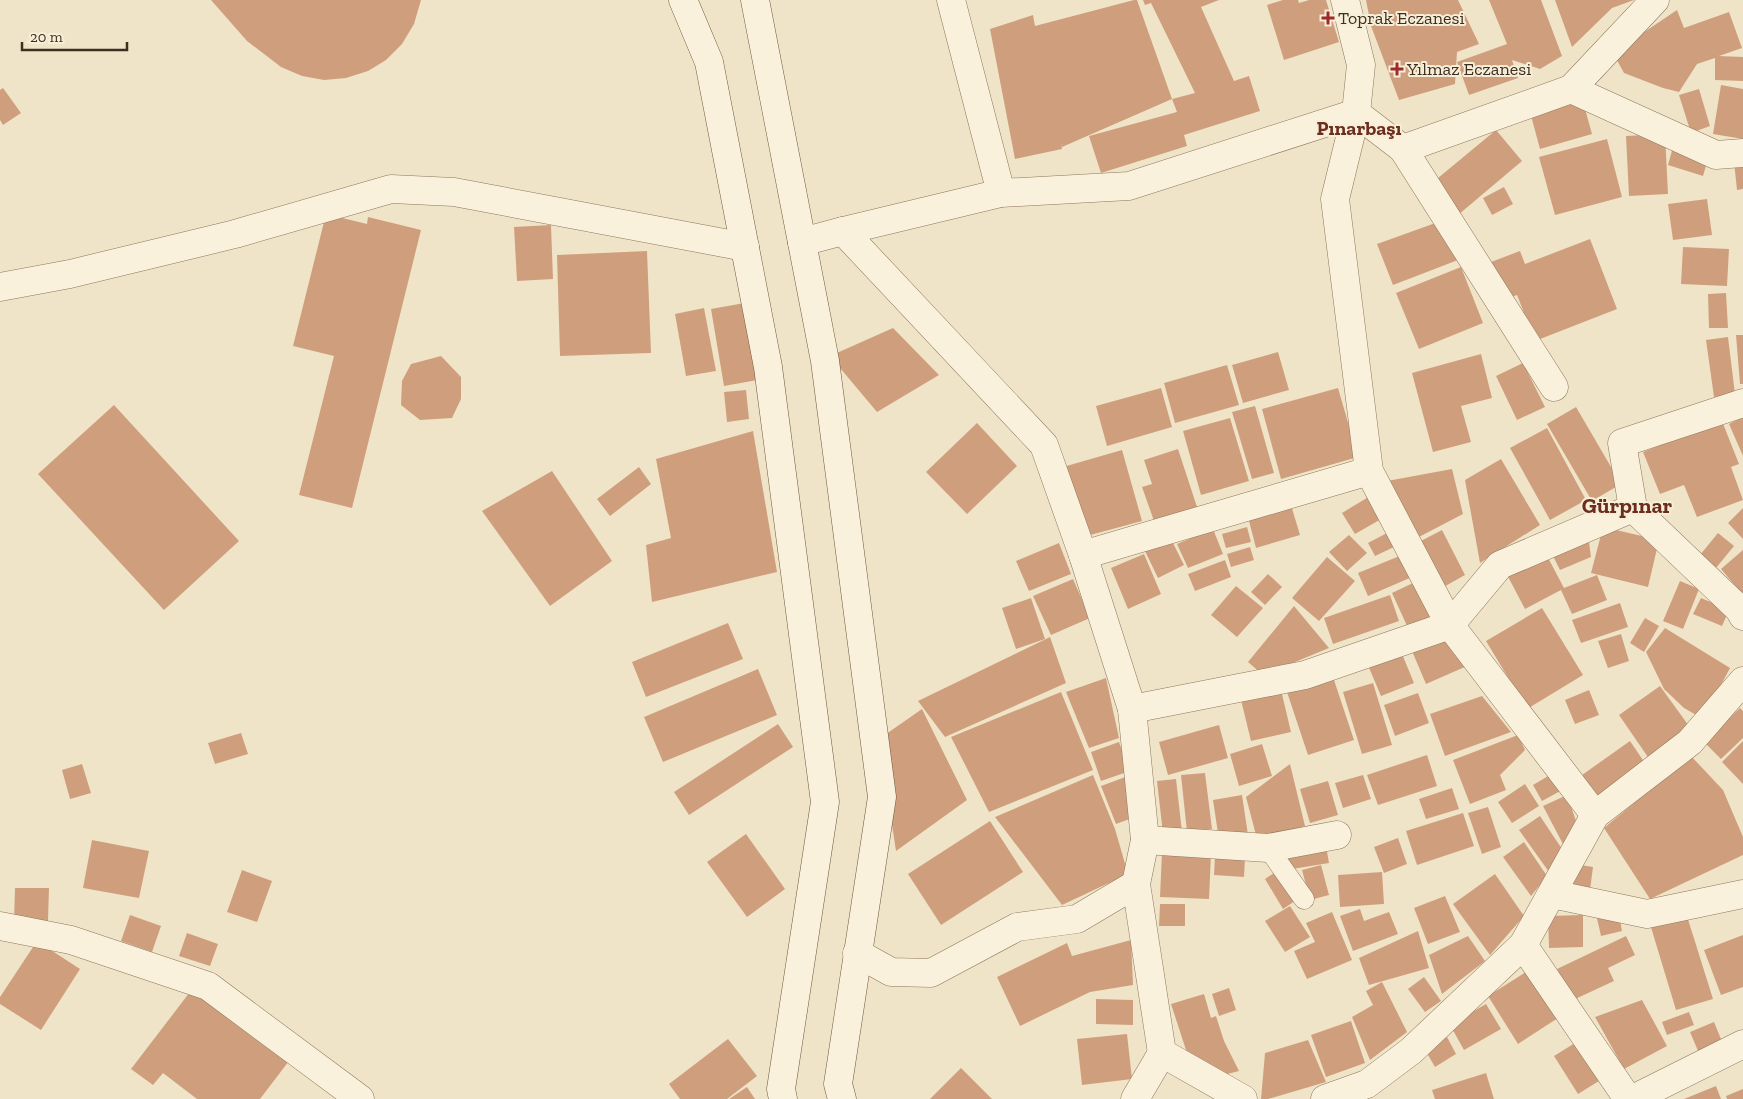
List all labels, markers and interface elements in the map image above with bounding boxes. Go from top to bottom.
place label: Toprak Eczanesi [1338,7,1465,29]
marker: Toprak Eczanesi [1322,12,1334,24]
scale bar [22,20,128,52]
text: 20 m [30,28,63,46]
place label: Yılmaz Eczanesi [1406,58,1531,80]
marker: Yılmaz Eczanesi [1391,63,1403,75]
district label: Pınarbaşı [1316,116,1402,140]
district label: Gürpınar [1582,492,1673,519]

